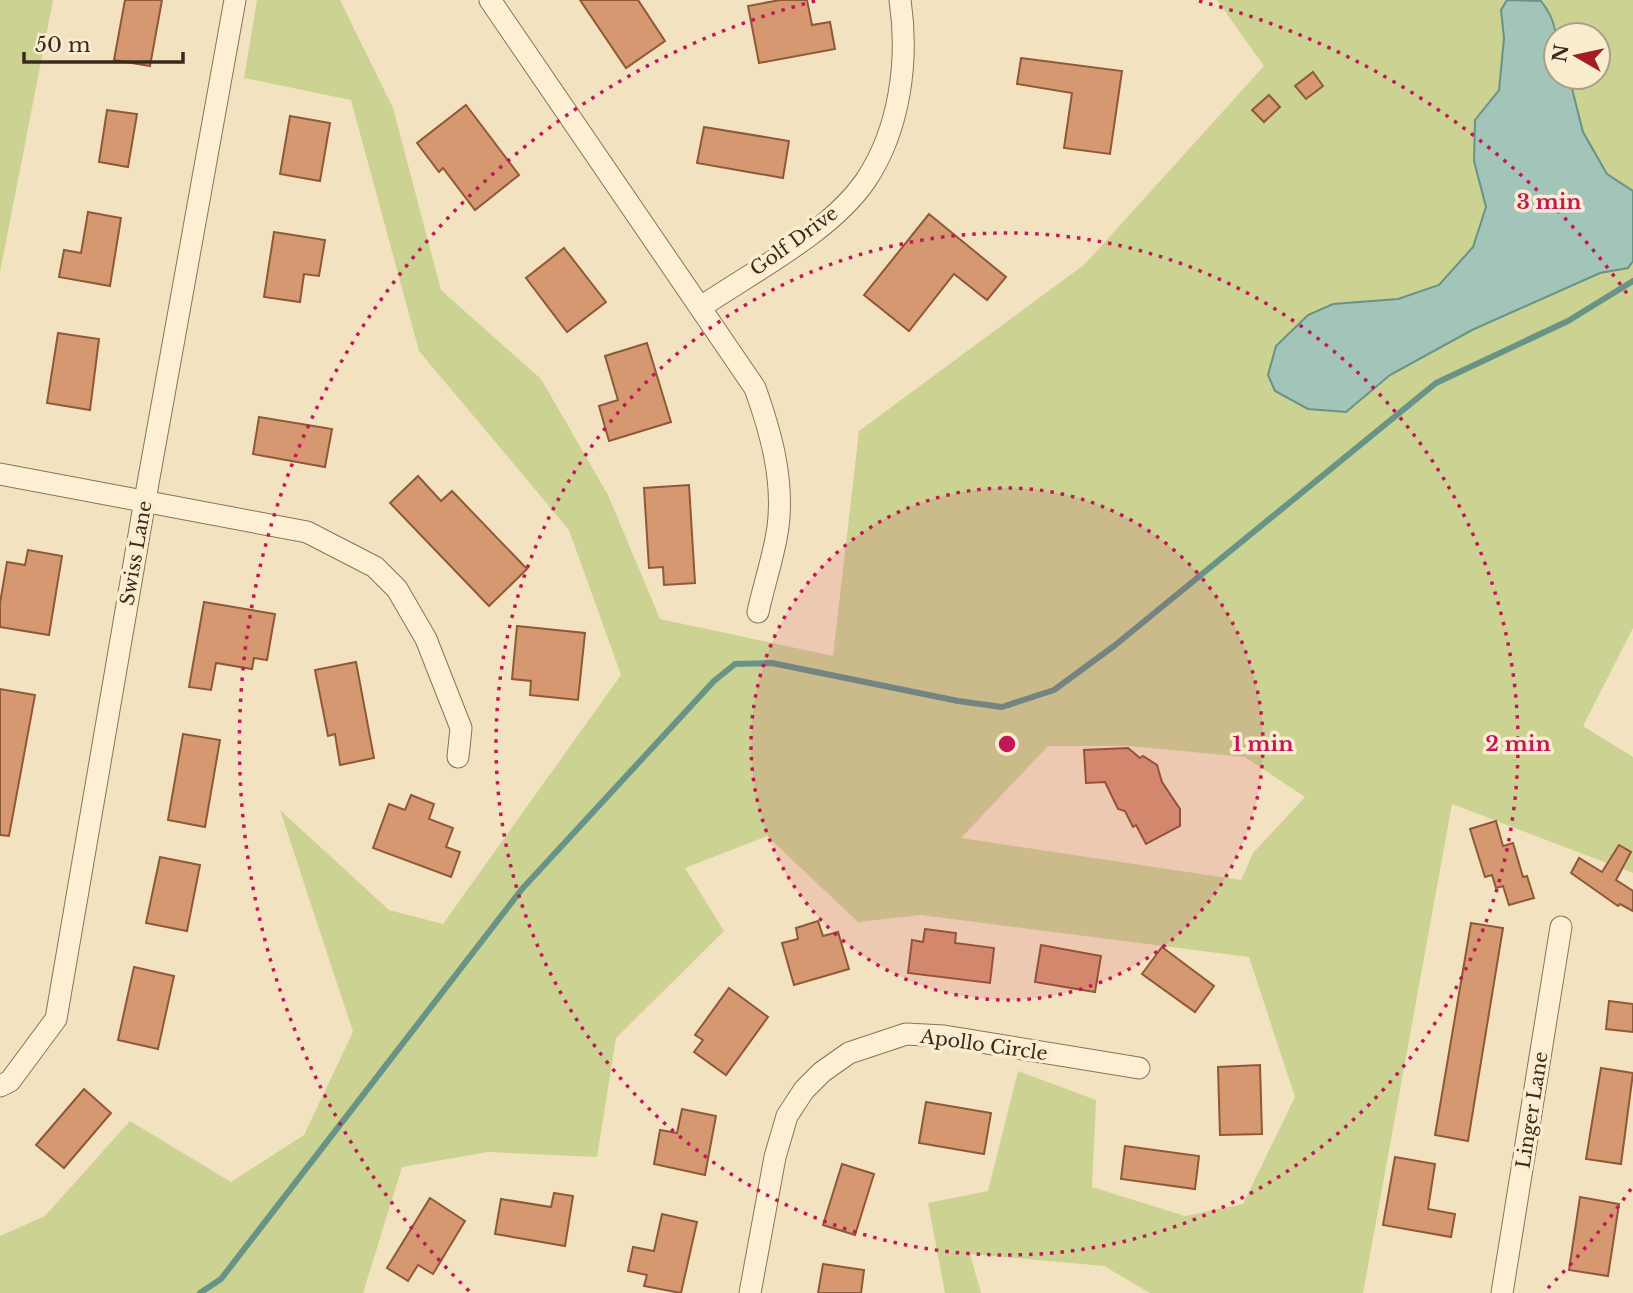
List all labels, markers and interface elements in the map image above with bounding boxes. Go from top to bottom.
scale bar [24,21,184,65]
north arrow [1542,21,1612,91]
text: 50 m [35,32,91,58]
text: N [1548,43,1573,64]
text: 3 min [1516,189,1582,215]
street label: Golf Drive [746,202,842,280]
street label: Swiss Lane [116,499,156,607]
text: 1 min [1233,731,1293,757]
text: 2 min [1485,731,1551,757]
centre of rings [995,732,1019,756]
street label: Apollo Circle [918,1025,1049,1065]
street label: Linger Lane [1511,1050,1553,1170]

